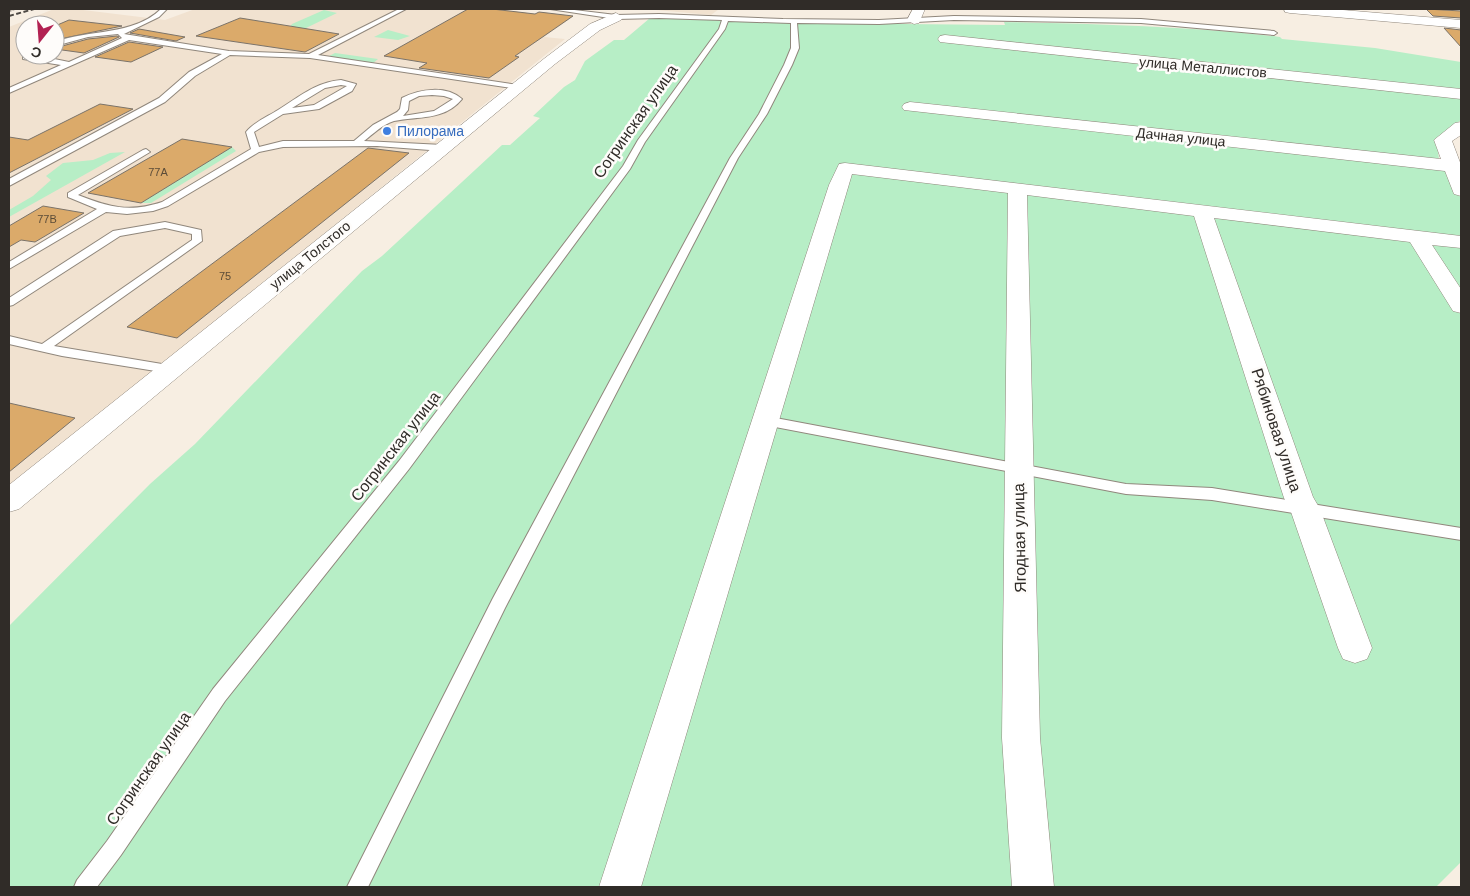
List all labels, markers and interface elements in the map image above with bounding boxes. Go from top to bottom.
north arrow [15,15,65,65]
text: С [29,43,43,62]
street label: улица Металлистов [1138,53,1268,81]
street label: Согринская улица [590,61,681,181]
place label: Пилорама [397,123,464,139]
street label: Дачная улица [1136,124,1227,150]
marker: Пилорама [381,125,393,137]
house number: 77А [148,166,168,178]
house number: 77В [37,213,57,225]
street label: улица Толстого [266,217,354,292]
house number: 75 [219,270,231,282]
street label: Рябиновая улица [1249,366,1305,494]
street label: Согринская улица [347,388,443,504]
street label: Ягодная улица [1010,483,1029,593]
street label: Согринская улица [103,708,194,828]

